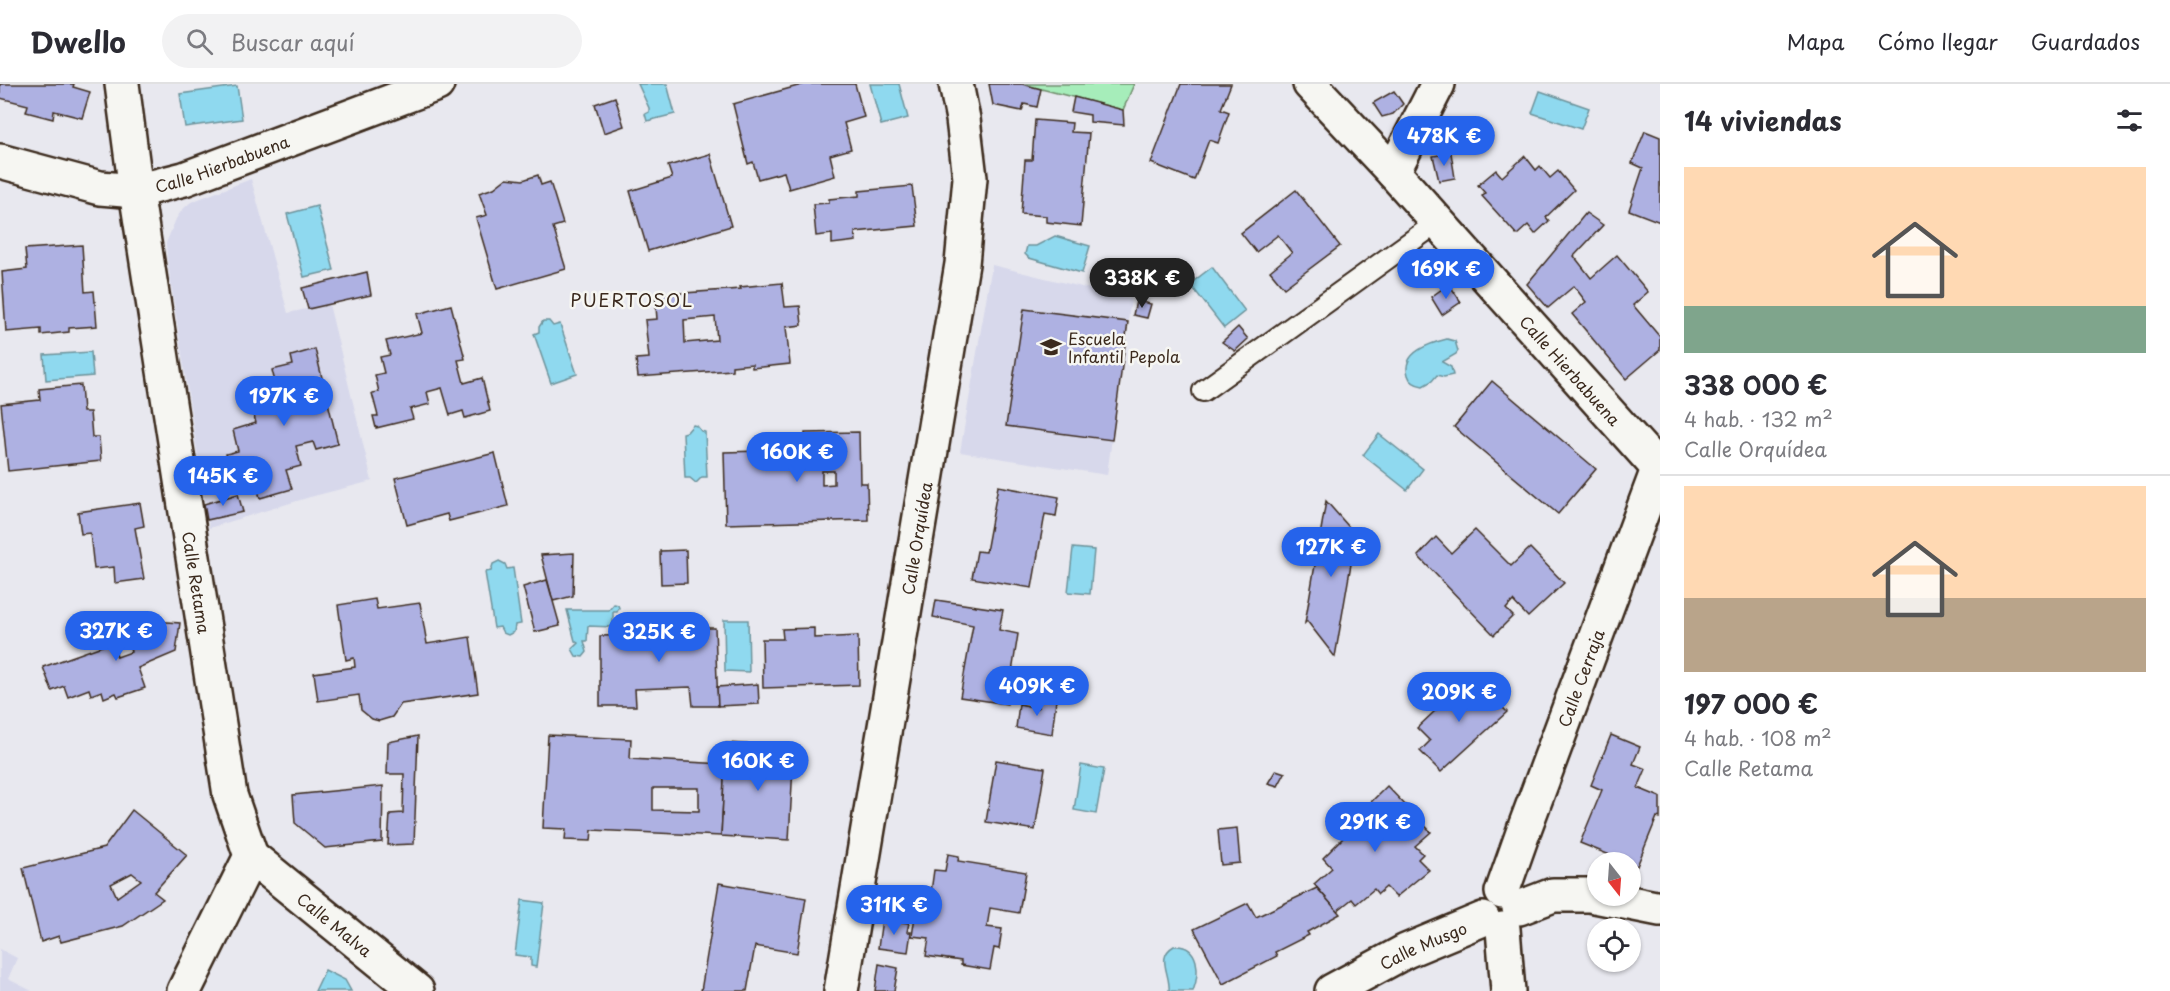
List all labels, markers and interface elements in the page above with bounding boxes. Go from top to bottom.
search box [162,14,582,68]
text: Dwello [30,20,126,63]
icon: search [183,25,216,58]
text: Buscar aquí [231,25,355,58]
text: Mapa [1787,25,1845,57]
text: Cómo llegar [1878,25,1998,57]
text: Guardados [2031,25,2140,57]
text: 14 viviendas [1684,101,1842,140]
icon: filters [2113,104,2146,137]
pin: 478K € [1395,116,1493,167]
text: 478K € [1407,120,1481,150]
street label: Calle Hierbabuena [152,129,292,198]
icon: home [1861,206,1969,314]
pin: 169K € [1397,249,1495,300]
text: 169K € [1411,253,1481,283]
pin: 338K € [1093,258,1191,309]
text: 338K € [1104,262,1180,292]
district label: PUERTOSOL [570,286,694,313]
street label: Calle Hierbabuena [1515,310,1626,431]
place label: Escuela Infantil Pepola [1068,326,1180,368]
school or university icon: Escuela Infantil Pepola [1039,335,1063,359]
text: 338 000 € [1684,365,1828,404]
pin: 197K € [235,376,333,427]
text: 197K € [249,380,319,410]
text: 4 hab. · 132 m² [1684,404,1833,434]
pin: 160K € [748,432,846,483]
text: Calle Orquídea [1684,434,1827,464]
text: 160K € [761,436,833,466]
pin: 145K € [174,456,272,507]
text: 145K € [188,460,258,490]
street label: Calle Orquídea [895,480,938,597]
icon: home [1861,525,1969,633]
pin: 127K € [1282,527,1380,578]
street label: Calle Retama [177,529,217,635]
text: 127K € [1296,531,1366,561]
pin: 327K € [67,611,165,662]
pin: 325K € [610,612,708,663]
text: 327K € [79,615,153,645]
text: 325K € [622,616,696,646]
street label: Calle Cerraja [1551,626,1610,730]
pin: 409K € [988,666,1086,717]
text: 409K € [999,670,1075,700]
pin: 209K € [1410,672,1508,723]
text: 209K € [1421,676,1497,706]
text: 197 000 € [1684,684,1818,723]
text: 4 hab. · 108 m² [1684,723,1832,753]
pin: 160K € [709,741,807,792]
text: 160K € [722,745,794,775]
text: Calle Retama [1684,753,1813,783]
pin: 291K € [1326,802,1424,853]
text: 291K € [1339,806,1411,836]
north arrow [1587,852,1641,906]
map controls [1587,852,1641,972]
pin: 311K € [845,885,943,936]
street label: Calle Malva [292,886,378,962]
text: 311K € [860,889,928,919]
street label: Calle Musgo [1375,915,1470,975]
button: locate [1587,918,1641,972]

